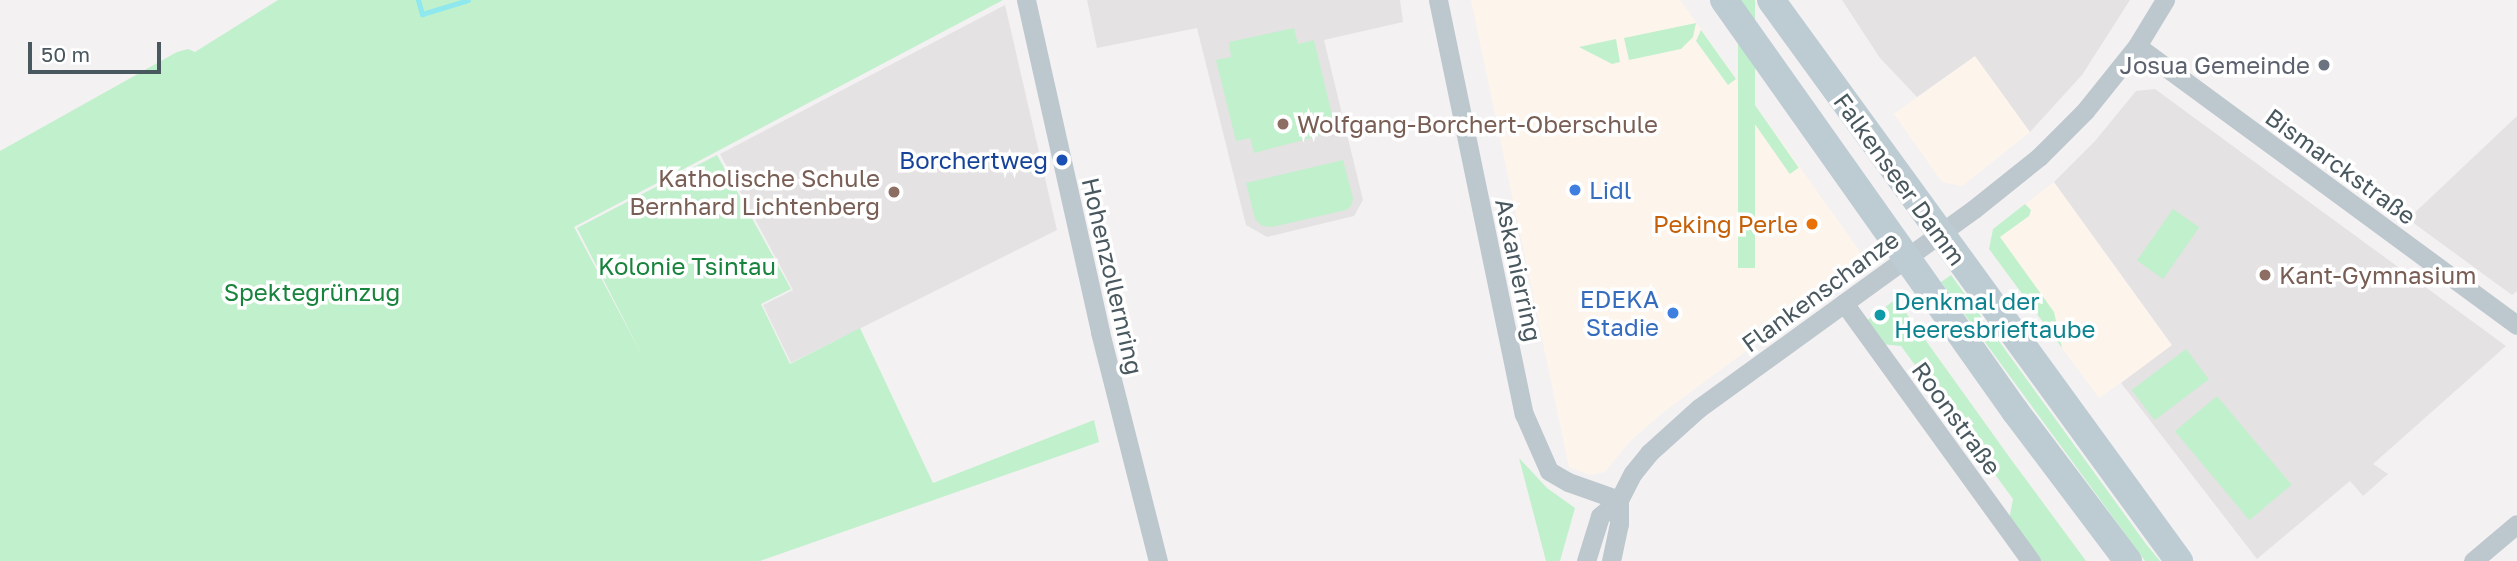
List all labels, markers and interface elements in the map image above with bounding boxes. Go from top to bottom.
scale bar [32,28,164,72]
text: 50 m [41,41,90,67]
place label: Josua Gemeinde [2120,51,2310,79]
marker: Josua Gemeinde [2316,57,2332,73]
street label: Falkenseer Damm [1828,87,1972,271]
street label: Bismarckstraße [2260,102,2422,230]
place label: Wolfgang-Borchert-Oberschule [1297,110,1658,138]
marker: Wolfgang-Borchert-Oberschule [1275,116,1291,132]
place label: Borchertweg [899,146,1048,174]
marker: Borchertweg [1054,152,1070,168]
place label: Katholische Schule Bernhard Lichtenberg [629,164,880,220]
street label: Hohenzollernring [1076,175,1150,377]
place label: Lidl [1589,176,1632,204]
marker: Lidl [1567,182,1583,198]
marker: Katholische Schule Bernhard Lichtenberg [886,184,902,200]
street label: Askanierring [1490,196,1548,344]
place label: Peking Perle [1653,210,1798,238]
marker: Peking Perle [1804,216,1820,232]
street label: Flankenschanze [1736,224,1904,358]
park label: Kolonie Tsintau [598,252,776,280]
place label: Kant-Gymnasium [2279,261,2476,289]
marker: Kant-Gymnasium [2257,267,2273,283]
park label: Spektegrünzug [224,278,400,306]
place label: EDEKA Stadie [1580,285,1659,341]
place label: Denkmal der Heeresbrieftaube [1894,287,2095,343]
marker: EDEKA Stadie [1665,305,1681,321]
marker: Denkmal der Heeresbrieftaube [1872,307,1888,323]
street label: Roonstraße [1906,356,2008,480]

